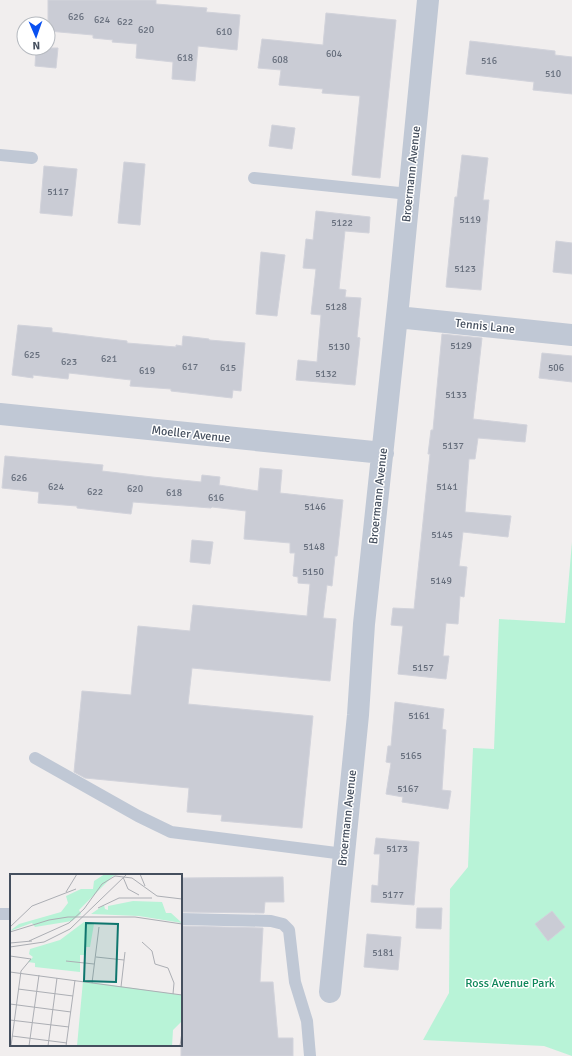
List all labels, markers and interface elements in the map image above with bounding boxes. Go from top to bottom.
house number: 626 [68,11,84,23]
house number: 624 [94,14,111,26]
north arrow [16,16,56,56]
house number: 622 [117,16,133,28]
house number: 620 [138,24,154,36]
house number: 610 [216,26,232,38]
text: N [32,39,40,52]
house number: 604 [326,48,343,60]
house number: 618 [177,52,193,64]
house number: 608 [272,54,288,66]
house number: 516 [481,55,497,67]
house number: 510 [545,68,561,80]
street label: Broermann Avenue [399,125,424,223]
house number: 5117 [47,186,69,198]
house number: 5119 [459,214,481,226]
house number: 5122 [331,217,353,229]
house number: 5123 [454,263,476,275]
house number: 5128 [325,301,347,313]
street label: Tennis Lane [454,316,516,337]
house number: 5129 [450,340,472,352]
house number: 5130 [328,341,350,353]
house number: 625 [24,349,40,361]
house number: 621 [101,353,117,365]
house number: 623 [61,356,77,368]
house number: 617 [182,361,198,373]
house number: 615 [220,362,236,374]
house number: 506 [548,362,564,374]
house number: 619 [139,365,155,377]
house number: 5132 [315,368,337,380]
house number: 5133 [445,389,467,401]
street label: Moeller Avenue [151,423,231,446]
house number: 5137 [442,440,464,452]
street label: Broermann Avenue [366,447,391,545]
house number: 626 [11,472,27,484]
house number: 624 [48,481,65,493]
house number: 5141 [436,481,458,493]
house number: 620 [127,483,143,495]
house number: 622 [87,486,103,498]
house number: 618 [166,487,182,499]
house number: 616 [208,492,224,504]
house number: 5146 [304,501,326,513]
house number: 5145 [431,529,453,541]
house number: 5148 [303,541,325,553]
house number: 5150 [302,566,324,578]
house number: 5149 [430,575,452,587]
house number: 5157 [412,662,434,674]
house number: 5161 [408,710,430,722]
house number: 5165 [400,750,422,762]
street label: Broermann Avenue [335,769,360,867]
house number: 5167 [397,783,419,795]
house number: 5173 [386,843,408,855]
inset map [10,874,182,1046]
house number: 5177 [382,889,404,901]
house number: 5181 [372,947,394,959]
park label: Ross Avenue Park [465,976,555,991]

